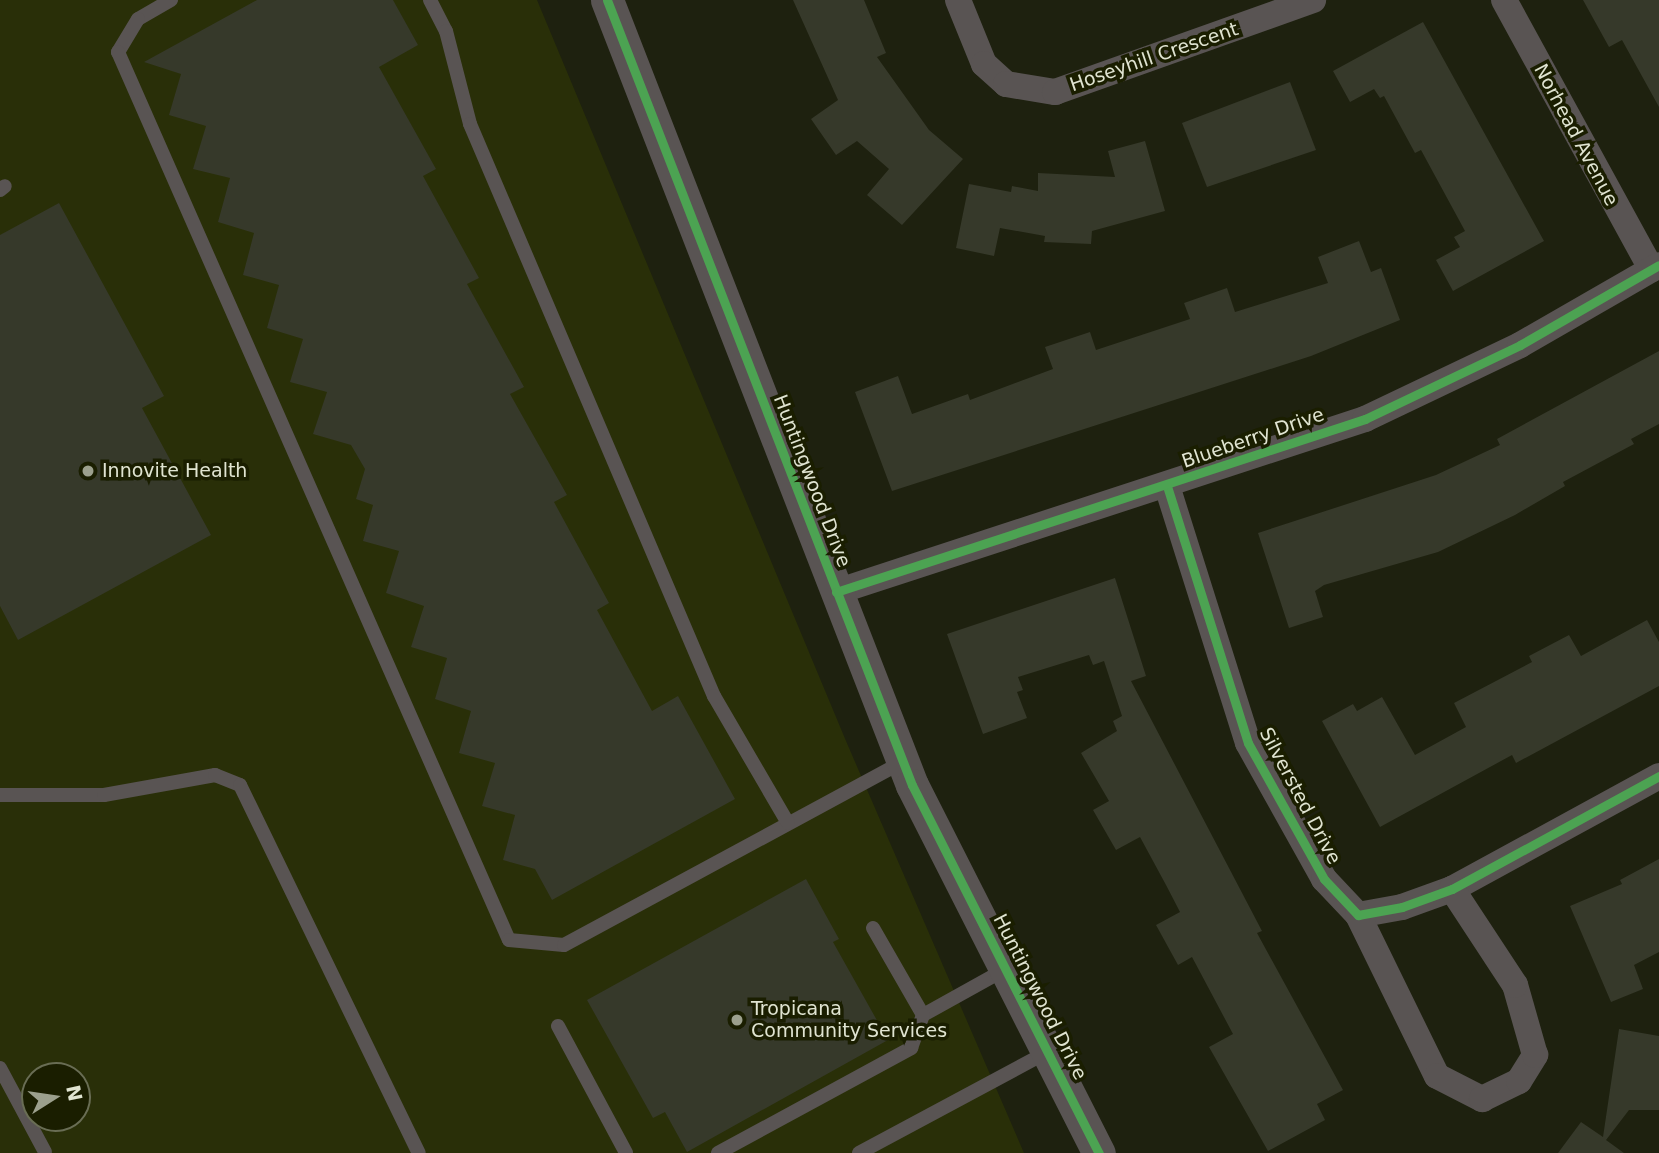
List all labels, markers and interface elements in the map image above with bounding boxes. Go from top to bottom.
street label: Hoseyhill Crescent [1067,17,1241,97]
street label: Norhead Avenue [1529,60,1623,210]
street label: Huntingwood Drive [769,392,855,570]
street label: Blueberry Drive [1179,403,1327,473]
place label: Innovite Health [102,460,247,482]
marker: Innovite Health [80,463,96,479]
street label: Silversted Drive [1254,724,1346,868]
street label: Huntingwood Drive [988,910,1092,1084]
place label: Tropicana Community Services [751,998,947,1042]
marker: Tropicana Community Services [729,1012,745,1028]
north arrow [21,1062,91,1132]
text: N [62,1083,87,1103]

